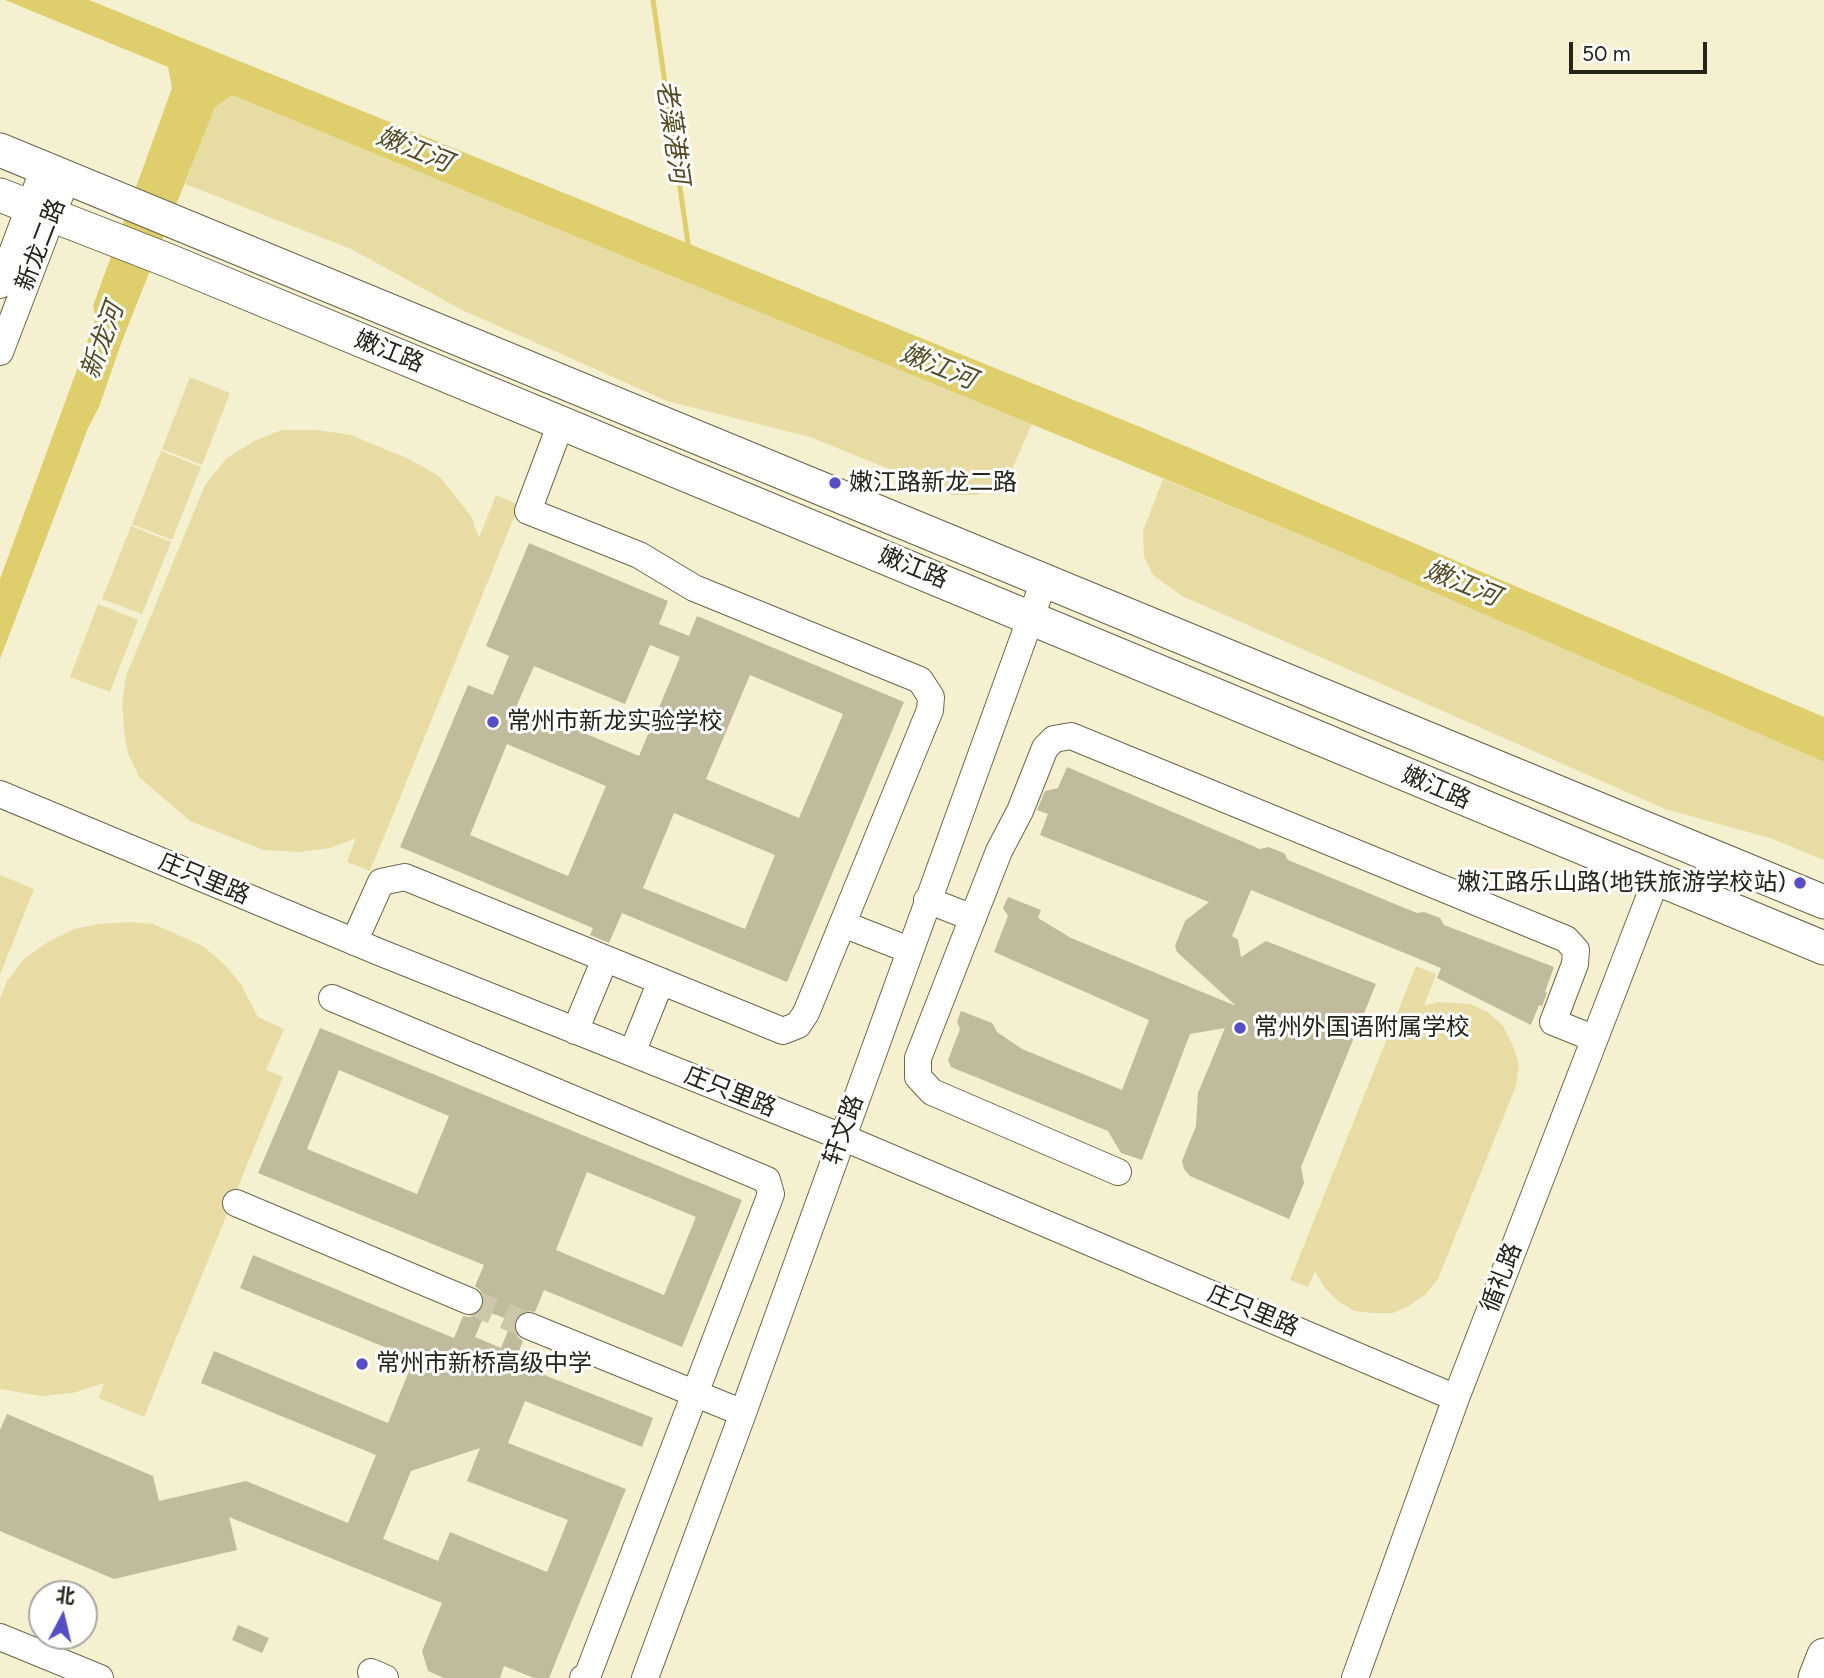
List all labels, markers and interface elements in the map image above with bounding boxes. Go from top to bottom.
scale bar [1572,28,1710,72]
text: 50 m [1582,41,1631,66]
water label: 老藻港河 [649,78,695,186]
water label: 嫩江河 [372,121,456,179]
street label: 新龙二路 [10,195,72,295]
water label: 新龙河 [75,299,131,383]
street label: 嫩江路 [350,325,428,379]
water label: 嫩江河 [896,338,980,396]
place label: 嫩江路新龙二路 [849,469,1017,497]
marker: 嫩江路新龙二路 [827,475,843,491]
street label: 嫩江路 [874,541,952,595]
water label: 嫩江河 [1420,555,1504,613]
place label: 常州市新龙实验学校 [507,708,723,736]
marker: 常州市新龙实验学校 [485,714,501,730]
street label: 嫩江路 [1397,761,1475,815]
street label: 庄只里路 [154,847,254,911]
place label: 嫩江路乐山路(地铁旅游学校站) [1457,869,1786,897]
marker: 嫩江路乐山路(地铁旅游学校站) [1792,875,1808,891]
place label: 常州外国语附属学校 [1254,1014,1470,1042]
marker: 常州外国语附属学校 [1232,1020,1248,1036]
street label: 庄只里路 [680,1061,780,1123]
street label: 轩文路 [818,1091,870,1169]
street label: 循礼路 [1476,1239,1528,1317]
street label: 庄只里路 [1203,1279,1303,1343]
place label: 常州市新桥高级中学 [376,1350,592,1378]
marker: 常州市新桥高级中学 [354,1356,370,1372]
north arrow [28,1580,98,1650]
text: 北 [55,1583,76,1608]

